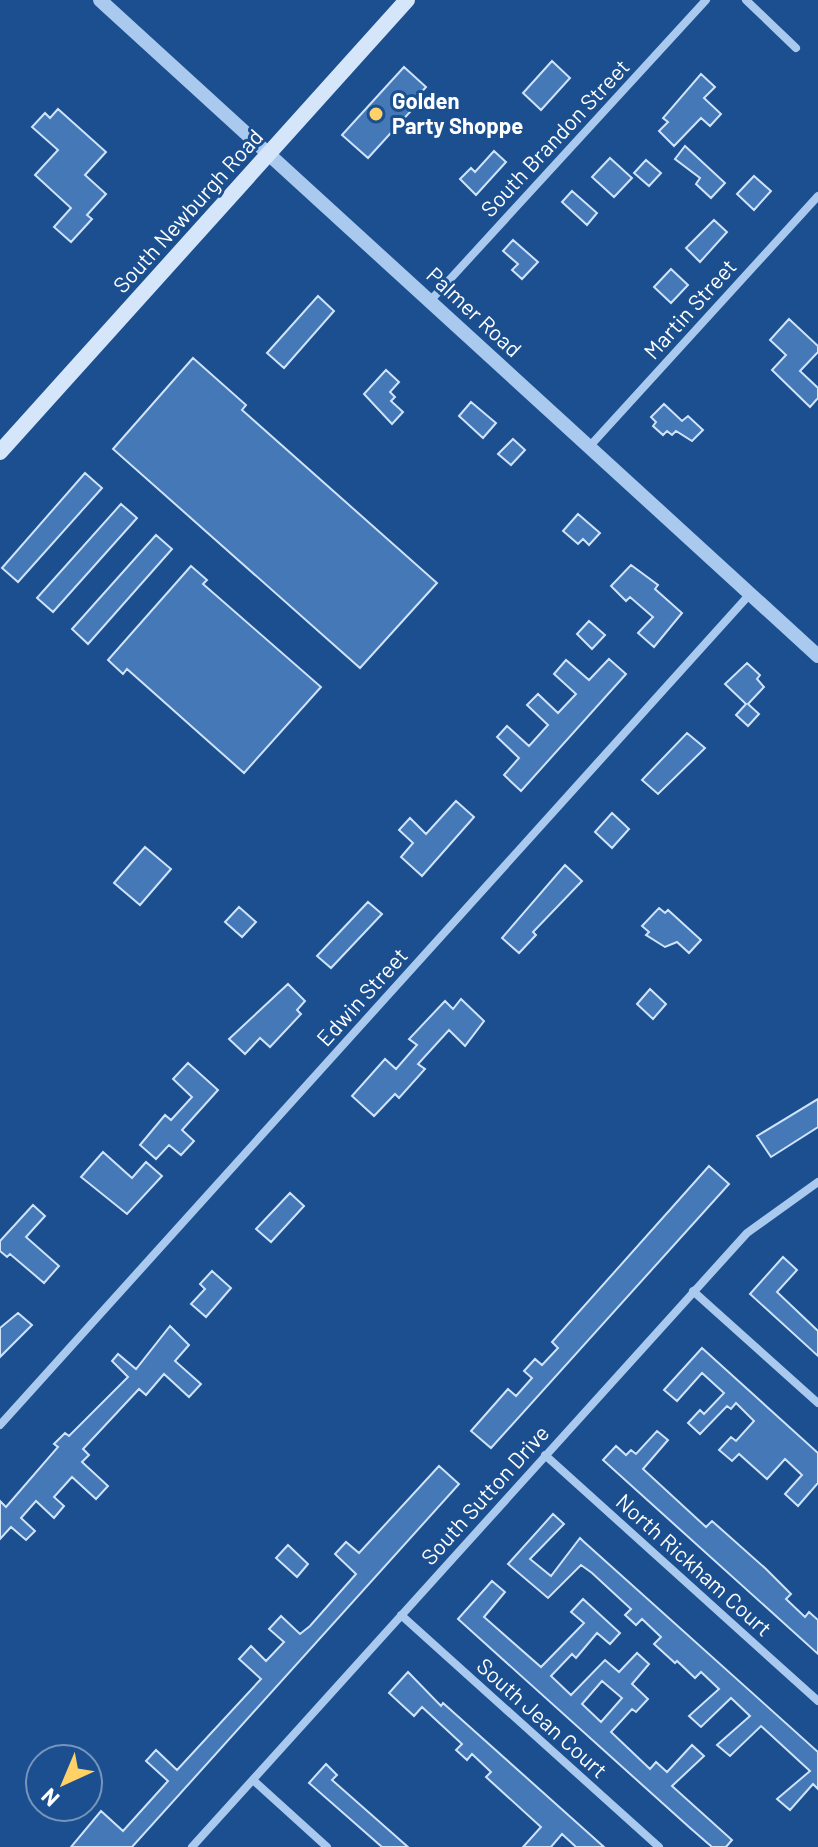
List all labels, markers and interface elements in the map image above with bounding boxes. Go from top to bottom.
street label: South Brandon Street [475,53,634,221]
place label: Golden Party Shoppe [392,87,523,138]
marker: Golden Party Shoppe [367,105,385,123]
street label: South Newburgh Road [107,123,268,298]
street label: Martin Street [638,253,741,364]
street label: Palmer Road [422,261,527,362]
street label: Edwin Street [310,942,412,1051]
street label: South Sutton Drive [415,1419,554,1569]
street label: North Rickham Court [612,1488,778,1641]
street label: South Jean Court [472,1652,613,1783]
north arrow [24,1743,104,1823]
text: N [35,1784,64,1813]

